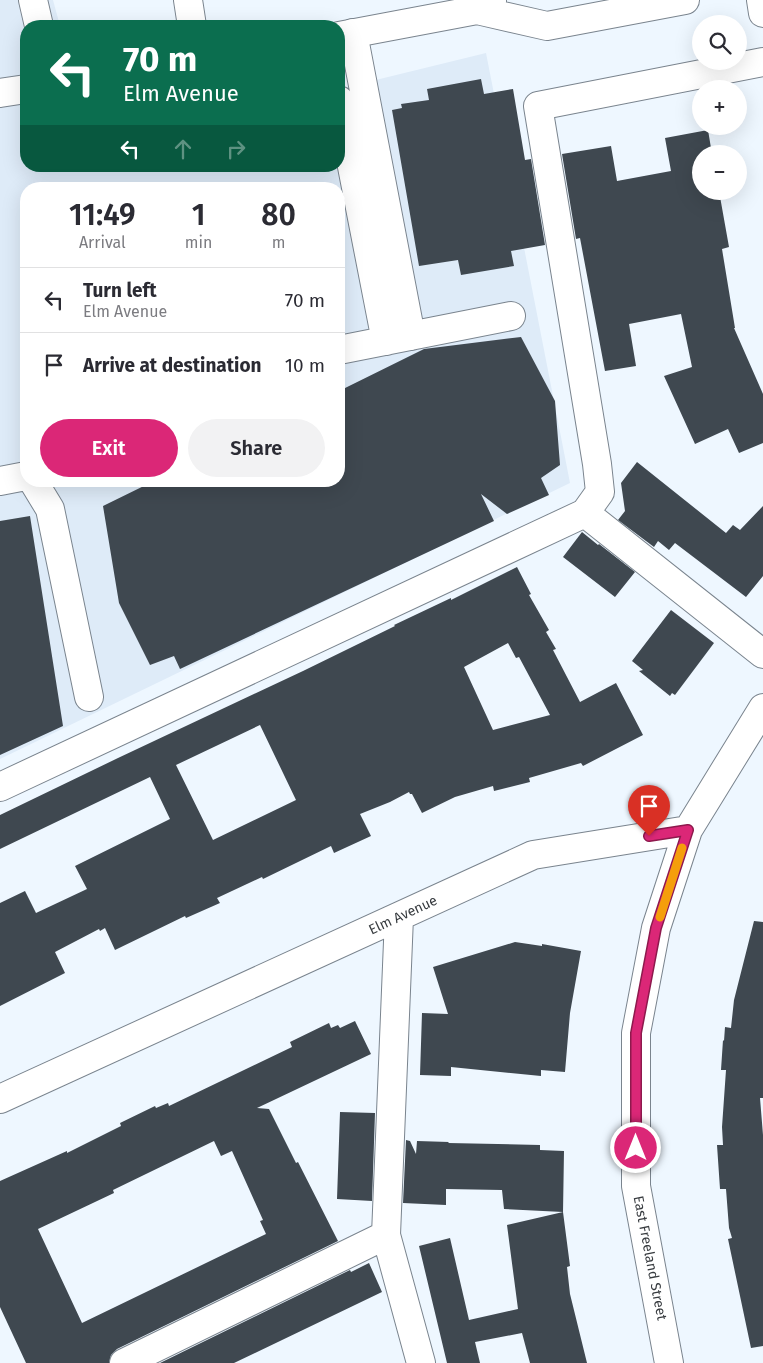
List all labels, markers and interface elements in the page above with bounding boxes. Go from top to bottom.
map controls [692,15,747,200]
button: search [692,15,747,70]
text: 70 m [123,38,197,80]
icon: left [40,40,105,105]
text: Elm Avenue [123,80,239,107]
button: + [692,80,747,135]
icon: left [116,135,144,163]
icon: ahead [169,135,197,163]
icon: right [222,135,250,163]
button: − [692,145,747,200]
text: 11:49 [69,197,136,233]
text: 1 [192,197,205,233]
text: 80 [261,197,296,233]
text: Arrival [79,233,126,252]
text: min [185,233,212,252]
text: m [272,233,285,252]
text: Turn left [83,279,157,302]
icon: left [40,286,68,314]
text: 70 m [285,289,325,312]
text: Elm Avenue [83,302,167,321]
icon: arrive [40,351,68,379]
text: Arrive at destination [83,354,262,377]
text: 10 m [285,354,325,377]
button: Exit [40,419,178,477]
button: Share [188,419,325,477]
pin [628,785,670,836]
icon: arrive [635,792,663,820]
street label: Elm Avenue [366,892,440,938]
position arrow [609,1121,661,1173]
street label: East Freeland Street [630,1194,671,1323]

